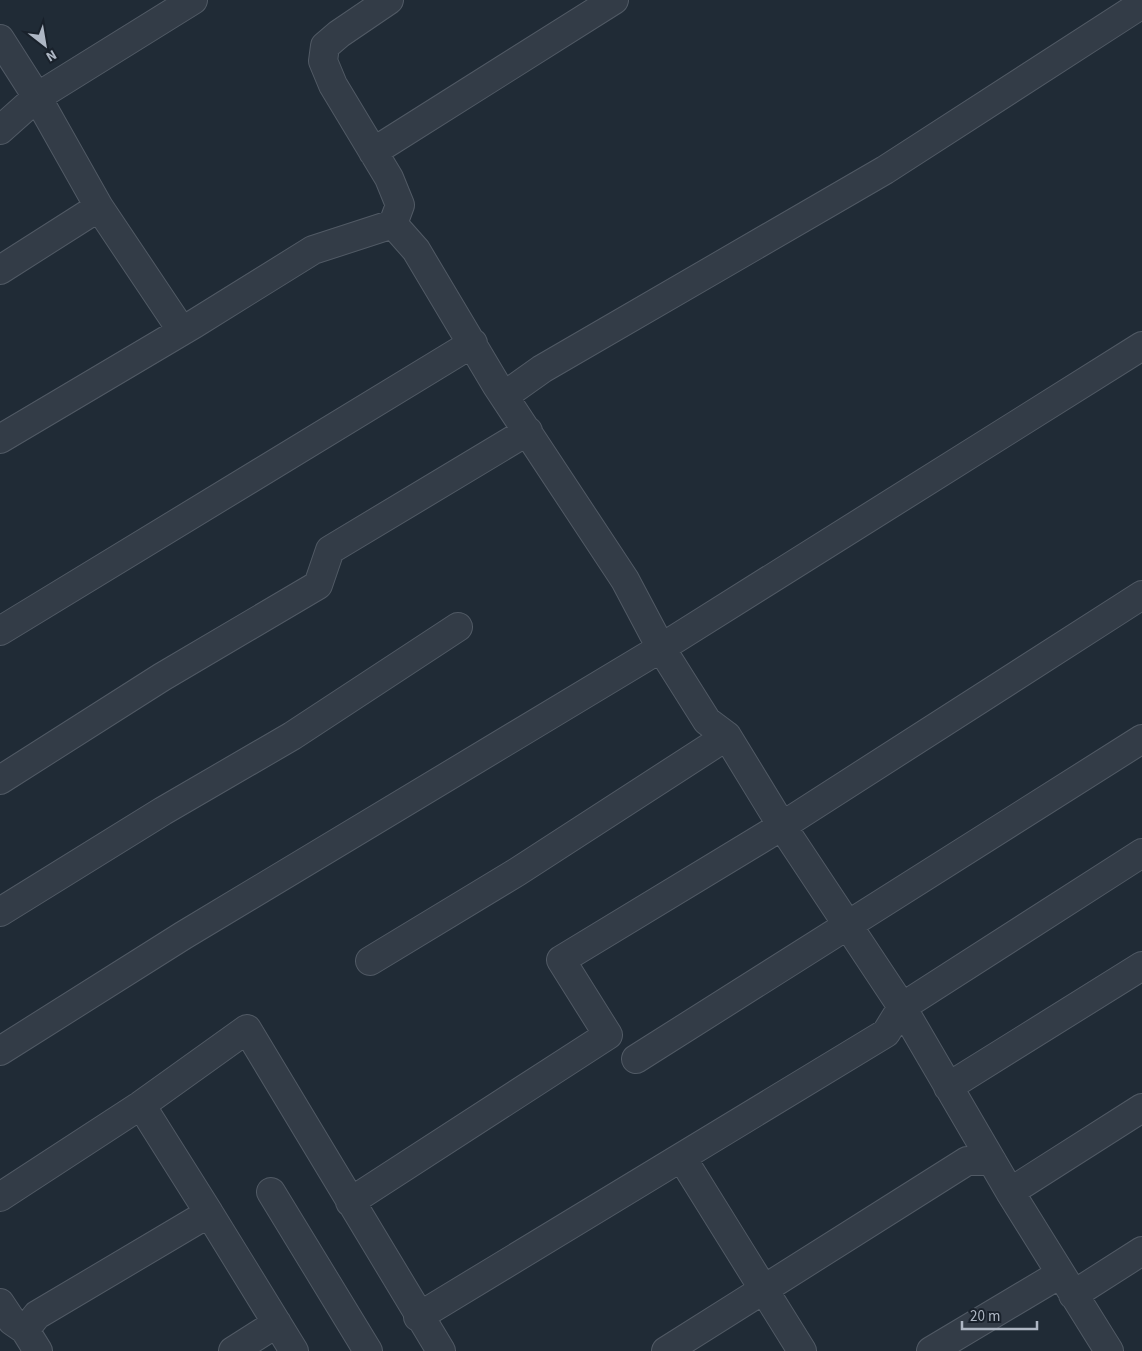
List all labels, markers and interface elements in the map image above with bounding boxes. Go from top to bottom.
north arrow [20,20,70,70]
text: N [42,44,60,66]
scale bar [962,1298,1037,1330]
text: 20 m [970,1306,1000,1327]

